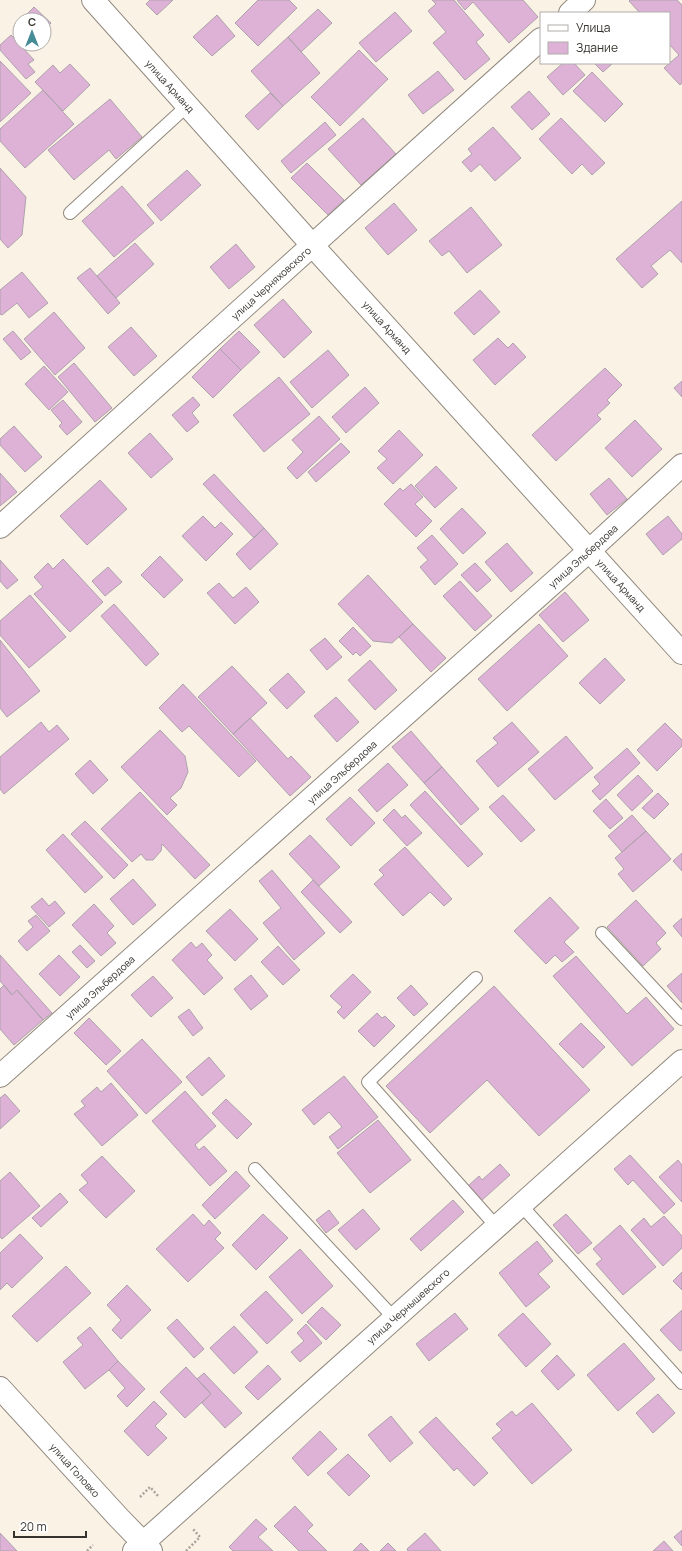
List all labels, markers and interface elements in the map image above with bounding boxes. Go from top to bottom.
north arrow [12,12,52,52]
legend [540,12,670,64]
text: С [28,14,36,29]
text: Улица [576,19,610,36]
text: Здание [576,39,618,56]
street label: улица Арманд [142,56,198,116]
street label: улица Черняховского [228,243,314,323]
street label: улица Арманд [359,297,415,357]
street label: улица Эльбердова [545,521,621,591]
street label: улица Арманд [593,555,649,615]
street label: улица Эльбердова [304,737,380,807]
street label: улица Эльбердова [62,952,138,1022]
street label: улица Чернышевского [364,1265,452,1347]
street label: улица Головко [47,1440,103,1500]
scale bar [14,1513,86,1539]
text: 20 m [20,1518,47,1535]

